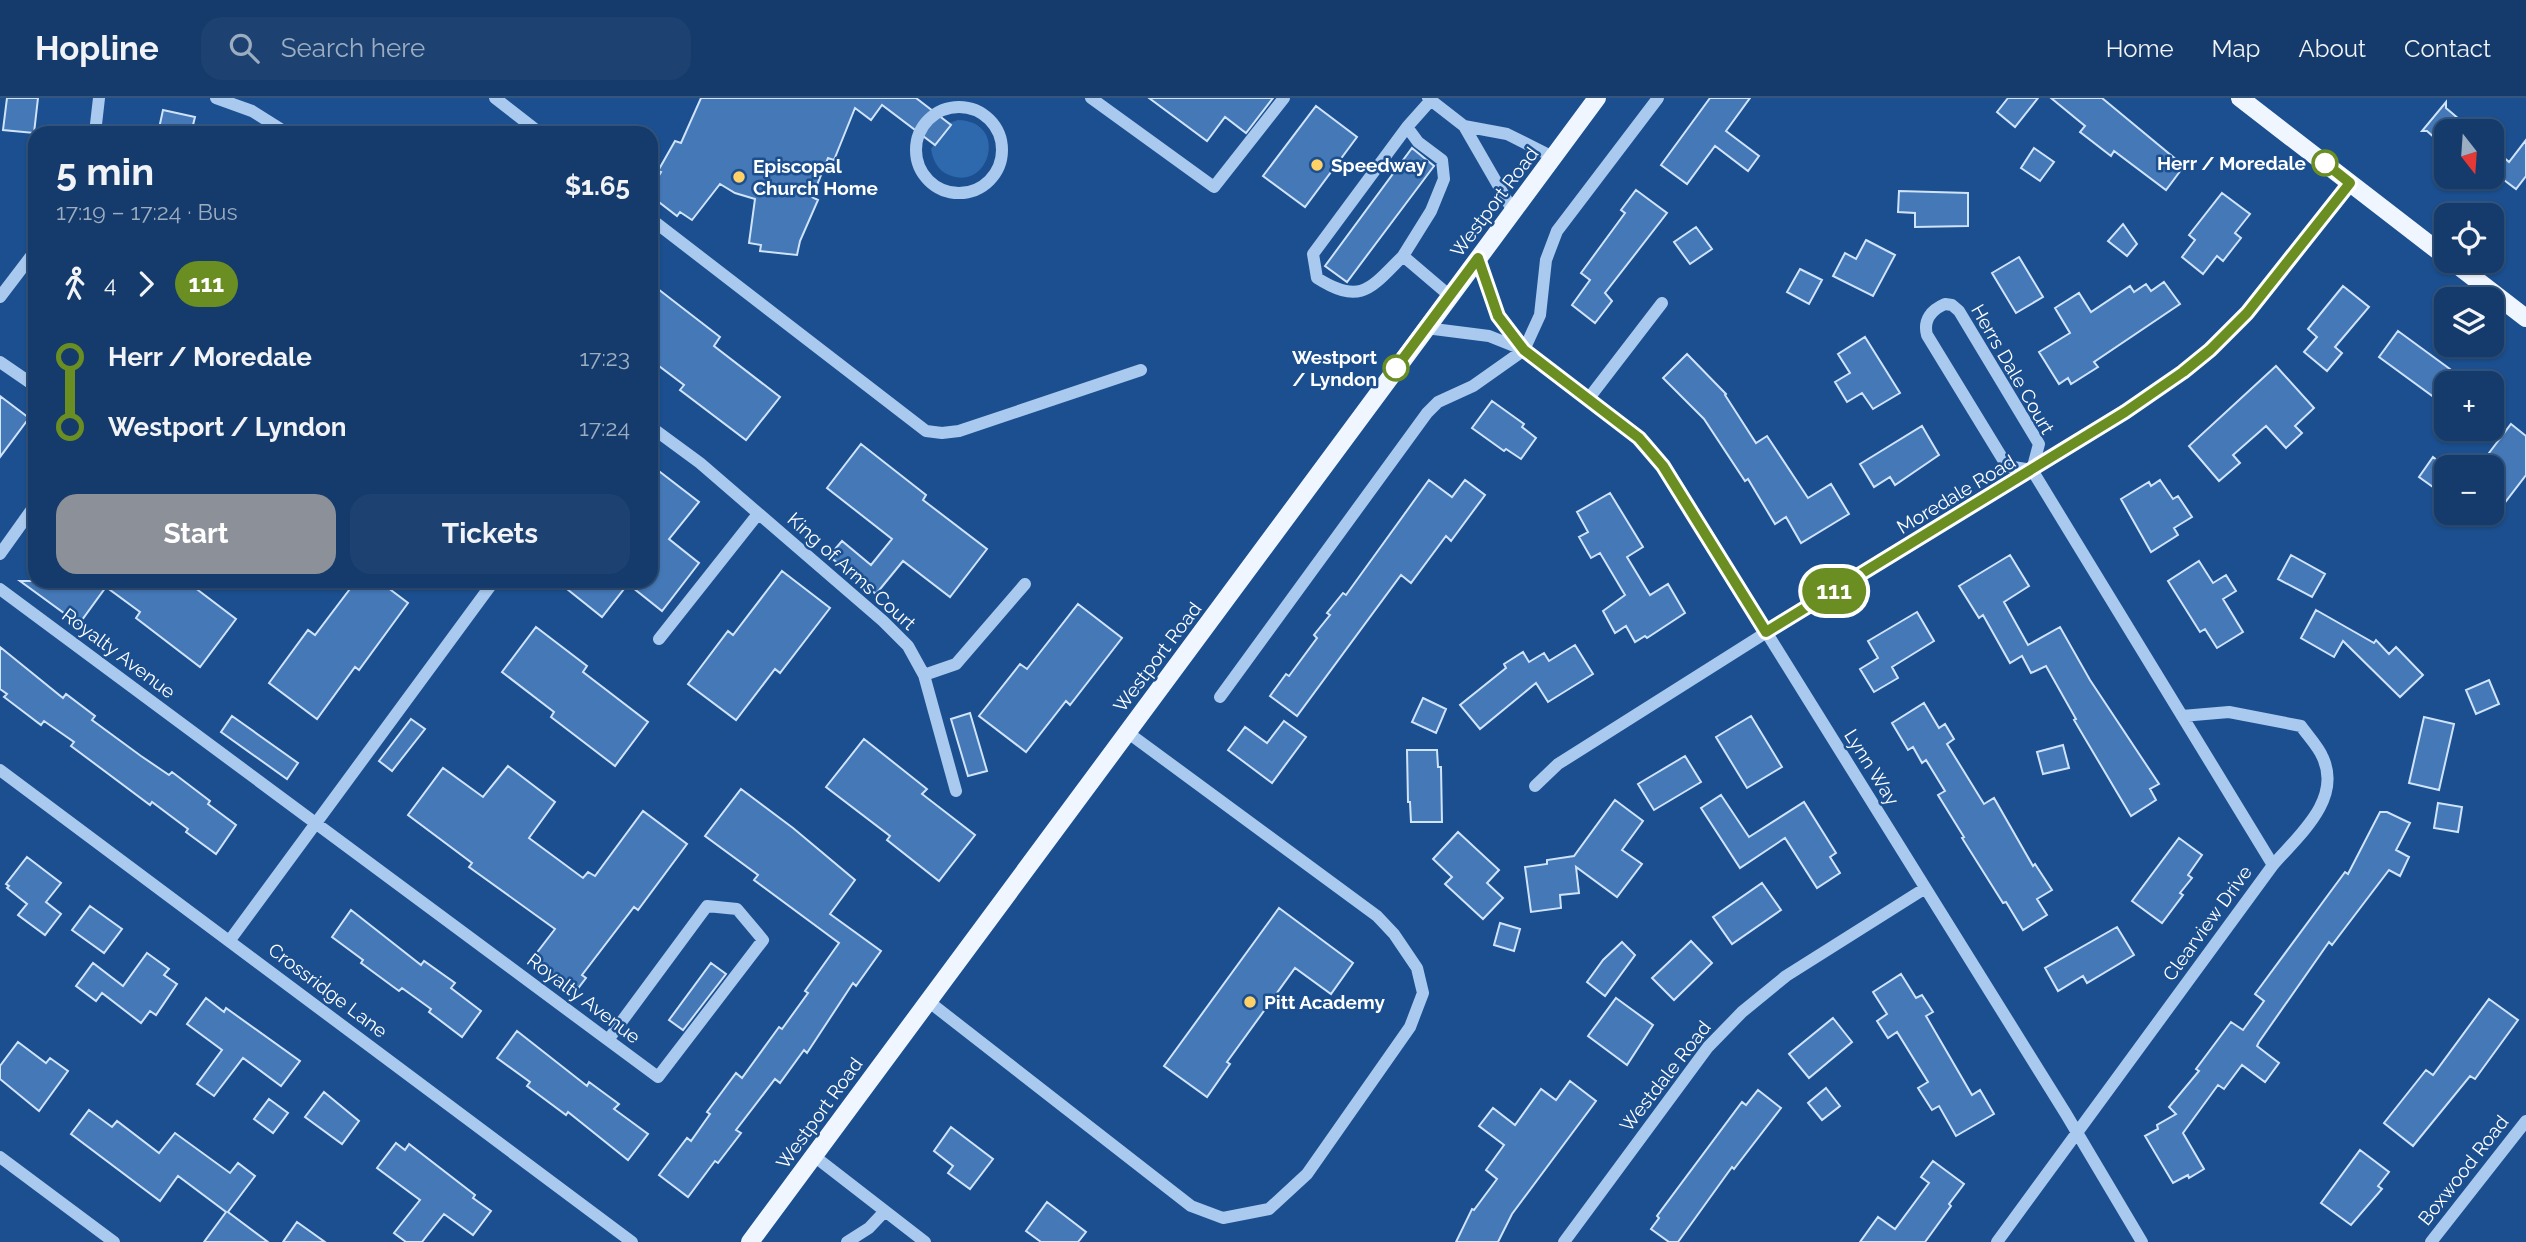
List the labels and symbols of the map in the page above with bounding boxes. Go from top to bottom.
north arrow [2434,119,2504,189]
street label: Westport Road [1446,143,1542,261]
marker: Herr / Moredale [2312,150,2338,176]
place label: Herr / Moredale [2157,152,2306,174]
place label: Speedway [1331,154,1427,176]
place label: Episcopal Church Home [753,155,878,199]
marker: Speedway [1309,157,1325,173]
marker: Episcopal Church Home [731,169,747,185]
street label: Herrs Dale Court [1967,300,2059,438]
place label: Westport / Lyndon [1292,346,1378,390]
marker: Westport / Lyndon [1383,355,1409,381]
street label: Moredale Road [1893,450,2019,538]
street label: King of Arms Court [783,508,921,635]
line badge: 111 [1794,568,1874,614]
street label: Westport Road [1109,598,1205,716]
street label: Royalty Avenue [58,603,180,703]
street label: Lynn Way [1840,725,1904,809]
street label: Clearview Drive [2158,861,2256,985]
street label: Crossridge Lane [264,938,392,1042]
street label: Royalty Avenue [523,948,645,1048]
place label: Pitt Academy [1264,991,1385,1013]
marker: Pitt Academy [1242,994,1258,1010]
street label: Westdale Road [1615,1016,1715,1136]
street label: Westport Road [771,1053,867,1173]
street label: Boxwood Road [2413,1111,2513,1229]

